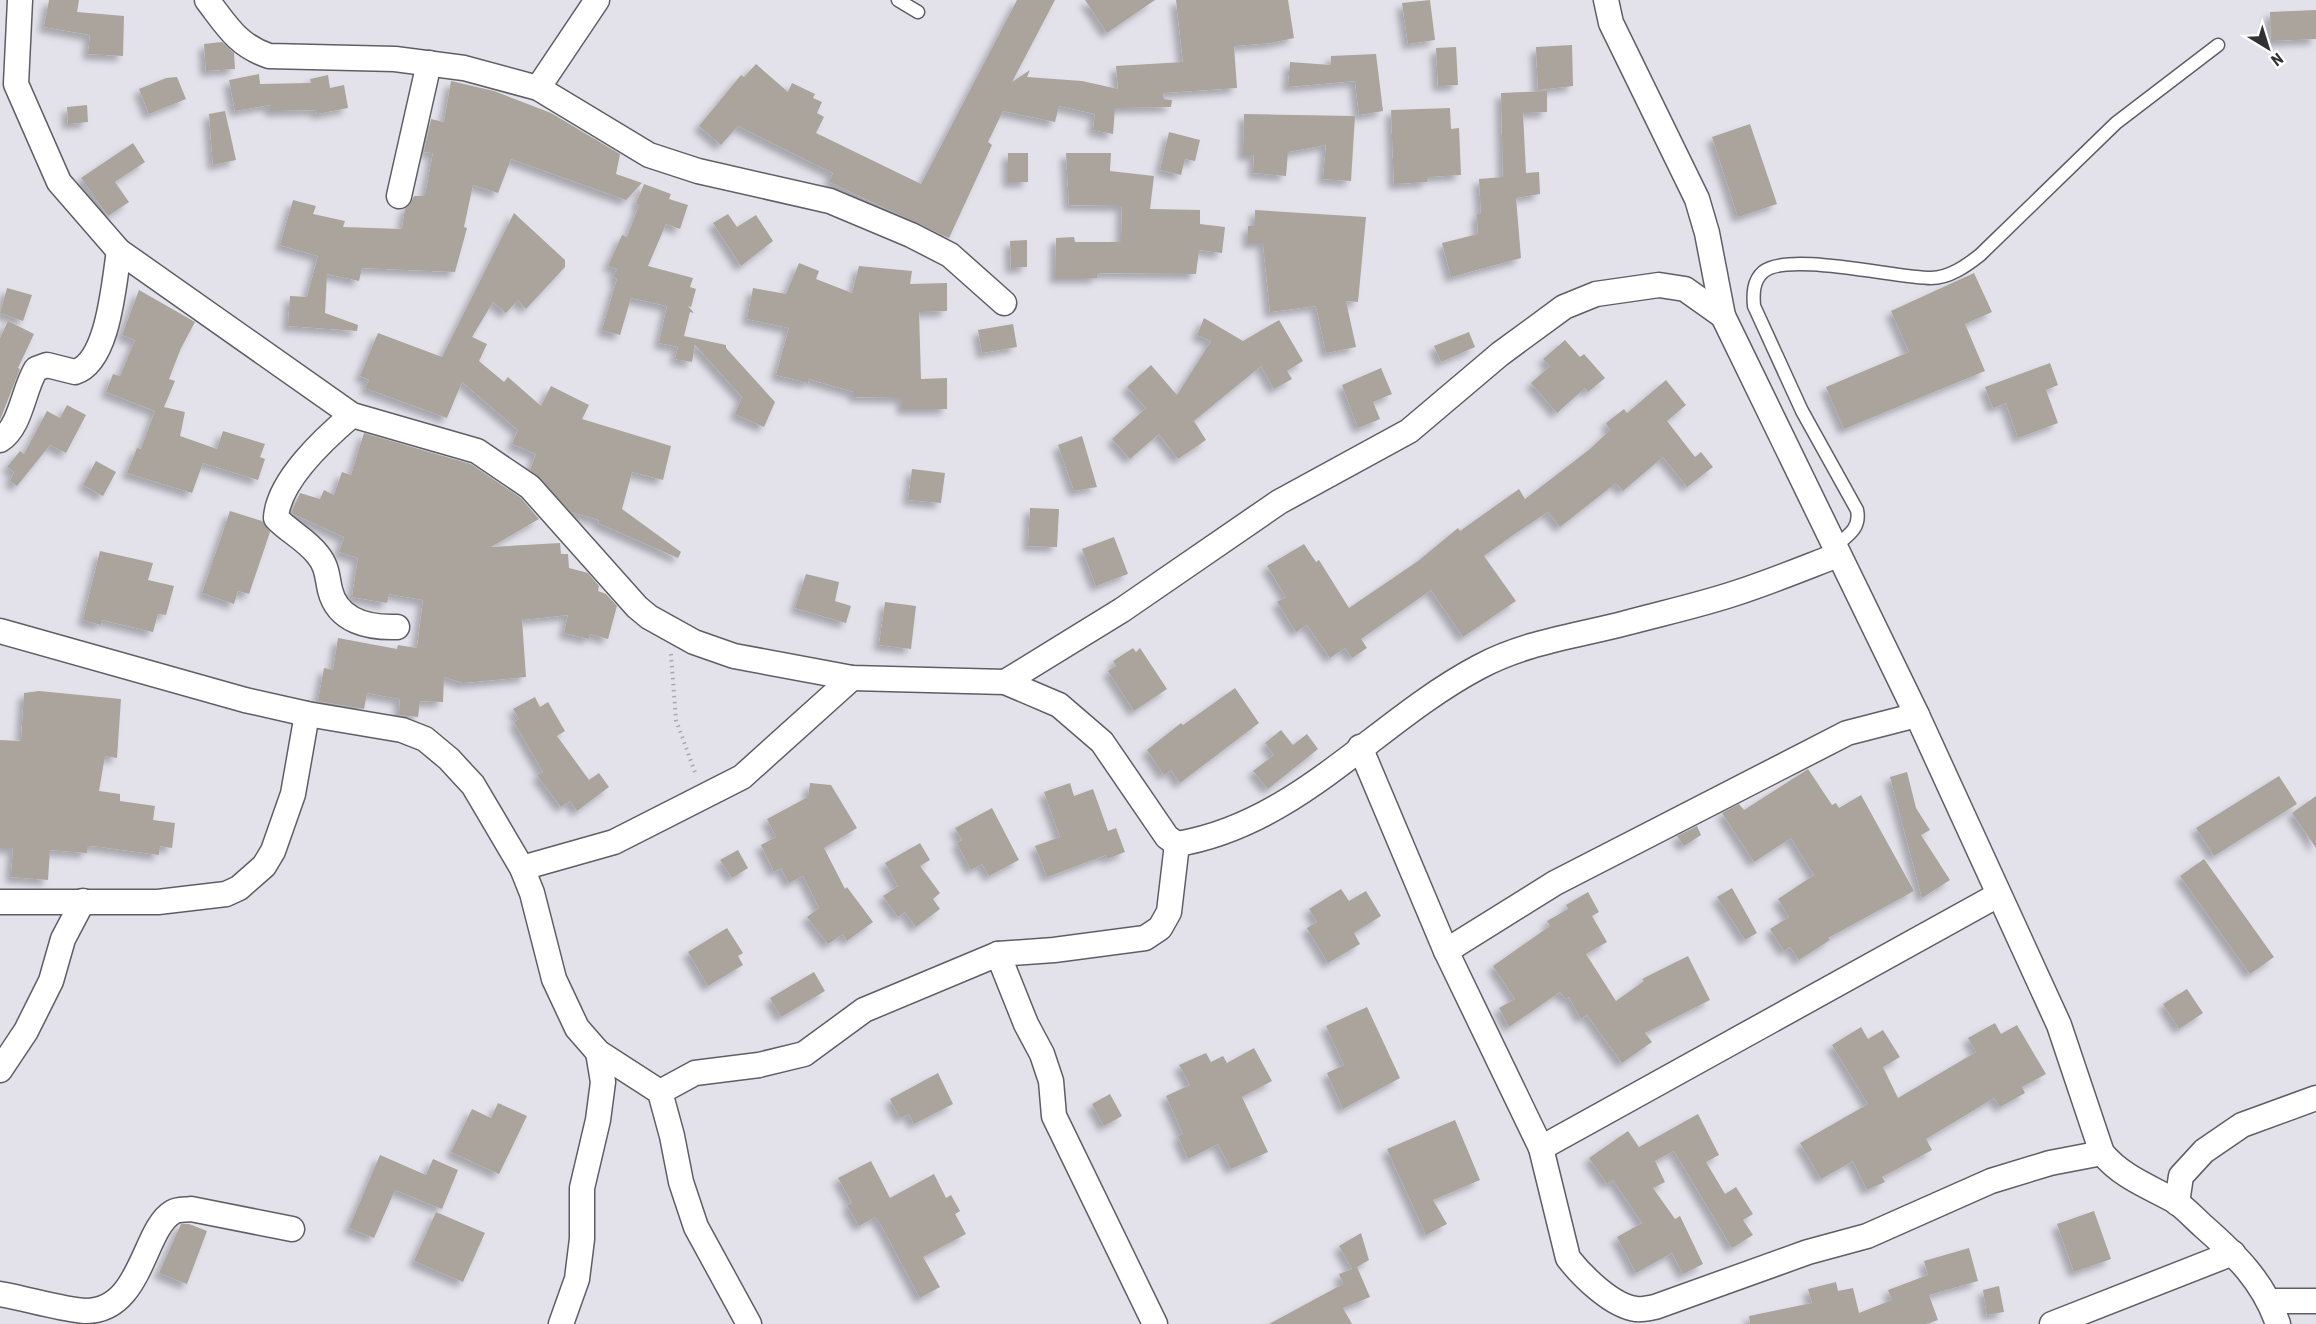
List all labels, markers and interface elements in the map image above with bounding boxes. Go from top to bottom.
north arrow [2238,18,2298,78]
text: N [2267,49,2287,70]

